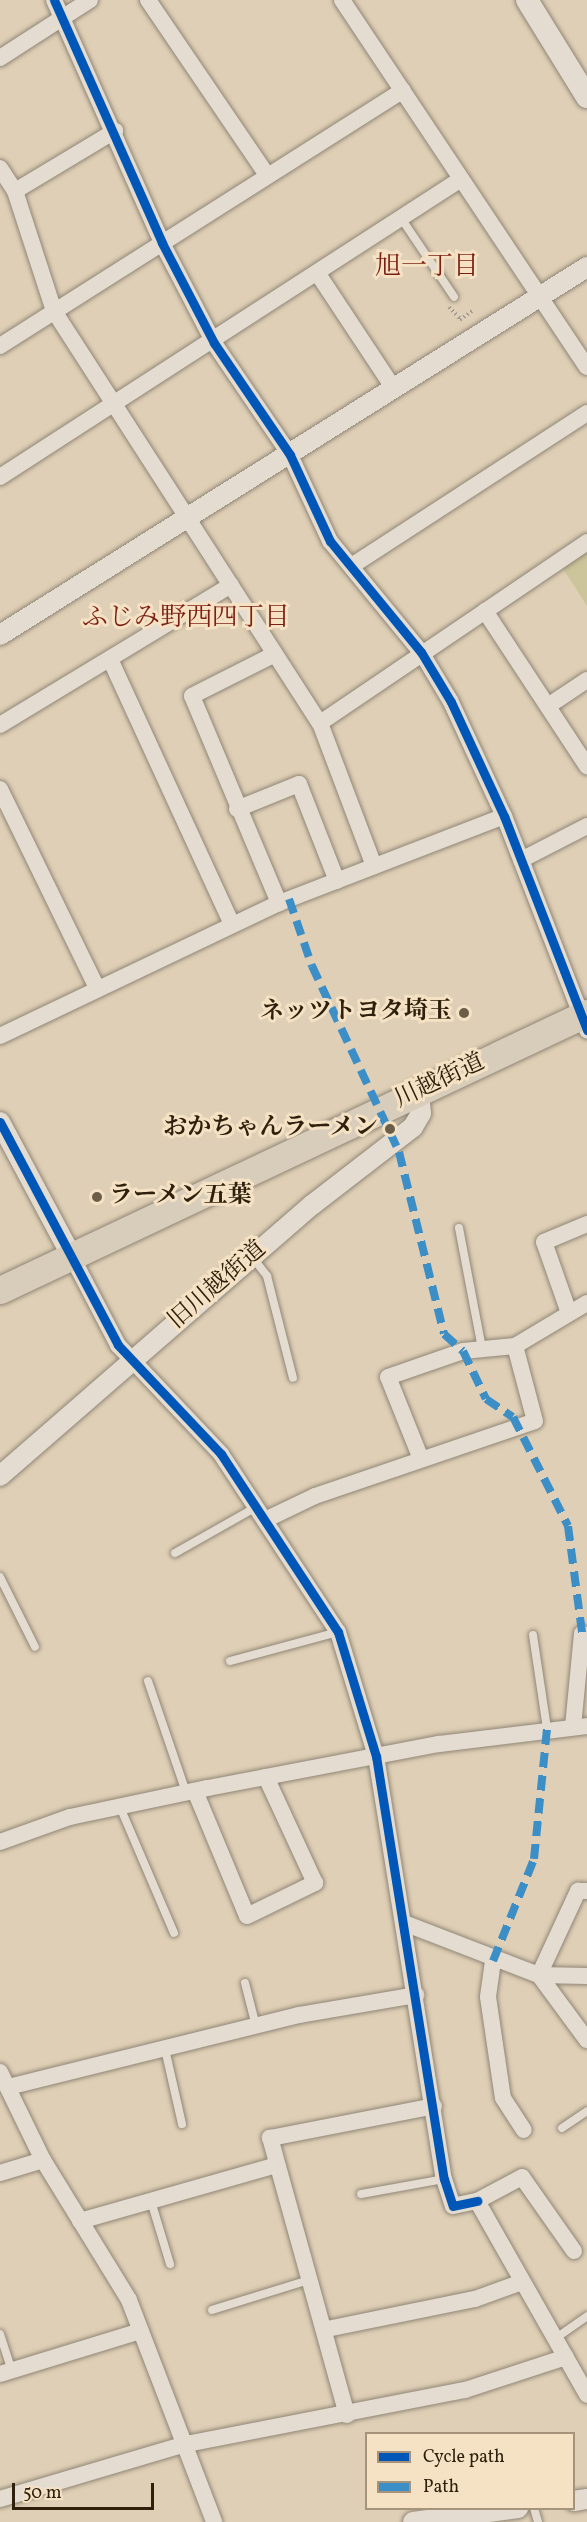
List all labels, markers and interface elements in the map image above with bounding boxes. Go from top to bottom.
district label: 旭一丁目 [375,252,479,284]
district label: ふじみ野西四丁目 [82,603,290,635]
place label: ネッツトヨタ埼玉 [260,999,452,1027]
marker: ネッツトヨタ埼玉 [457,1006,471,1020]
street label: 川越街道 [390,1049,490,1115]
place label: おかちゃんラーメン [162,1115,378,1143]
marker: おかちゃんラーメン [383,1122,397,1136]
place label: ラーメン五葉 [109,1183,253,1211]
marker: ラーメン五葉 [90,1190,104,1204]
street label: 旧川越街道 [163,1236,273,1336]
legend [365,2432,575,2510]
text: Cycle path [423,2445,505,2470]
scale bar [15,2471,158,2509]
text: Path [423,2475,459,2500]
text: 50 m [23,2481,62,2506]

